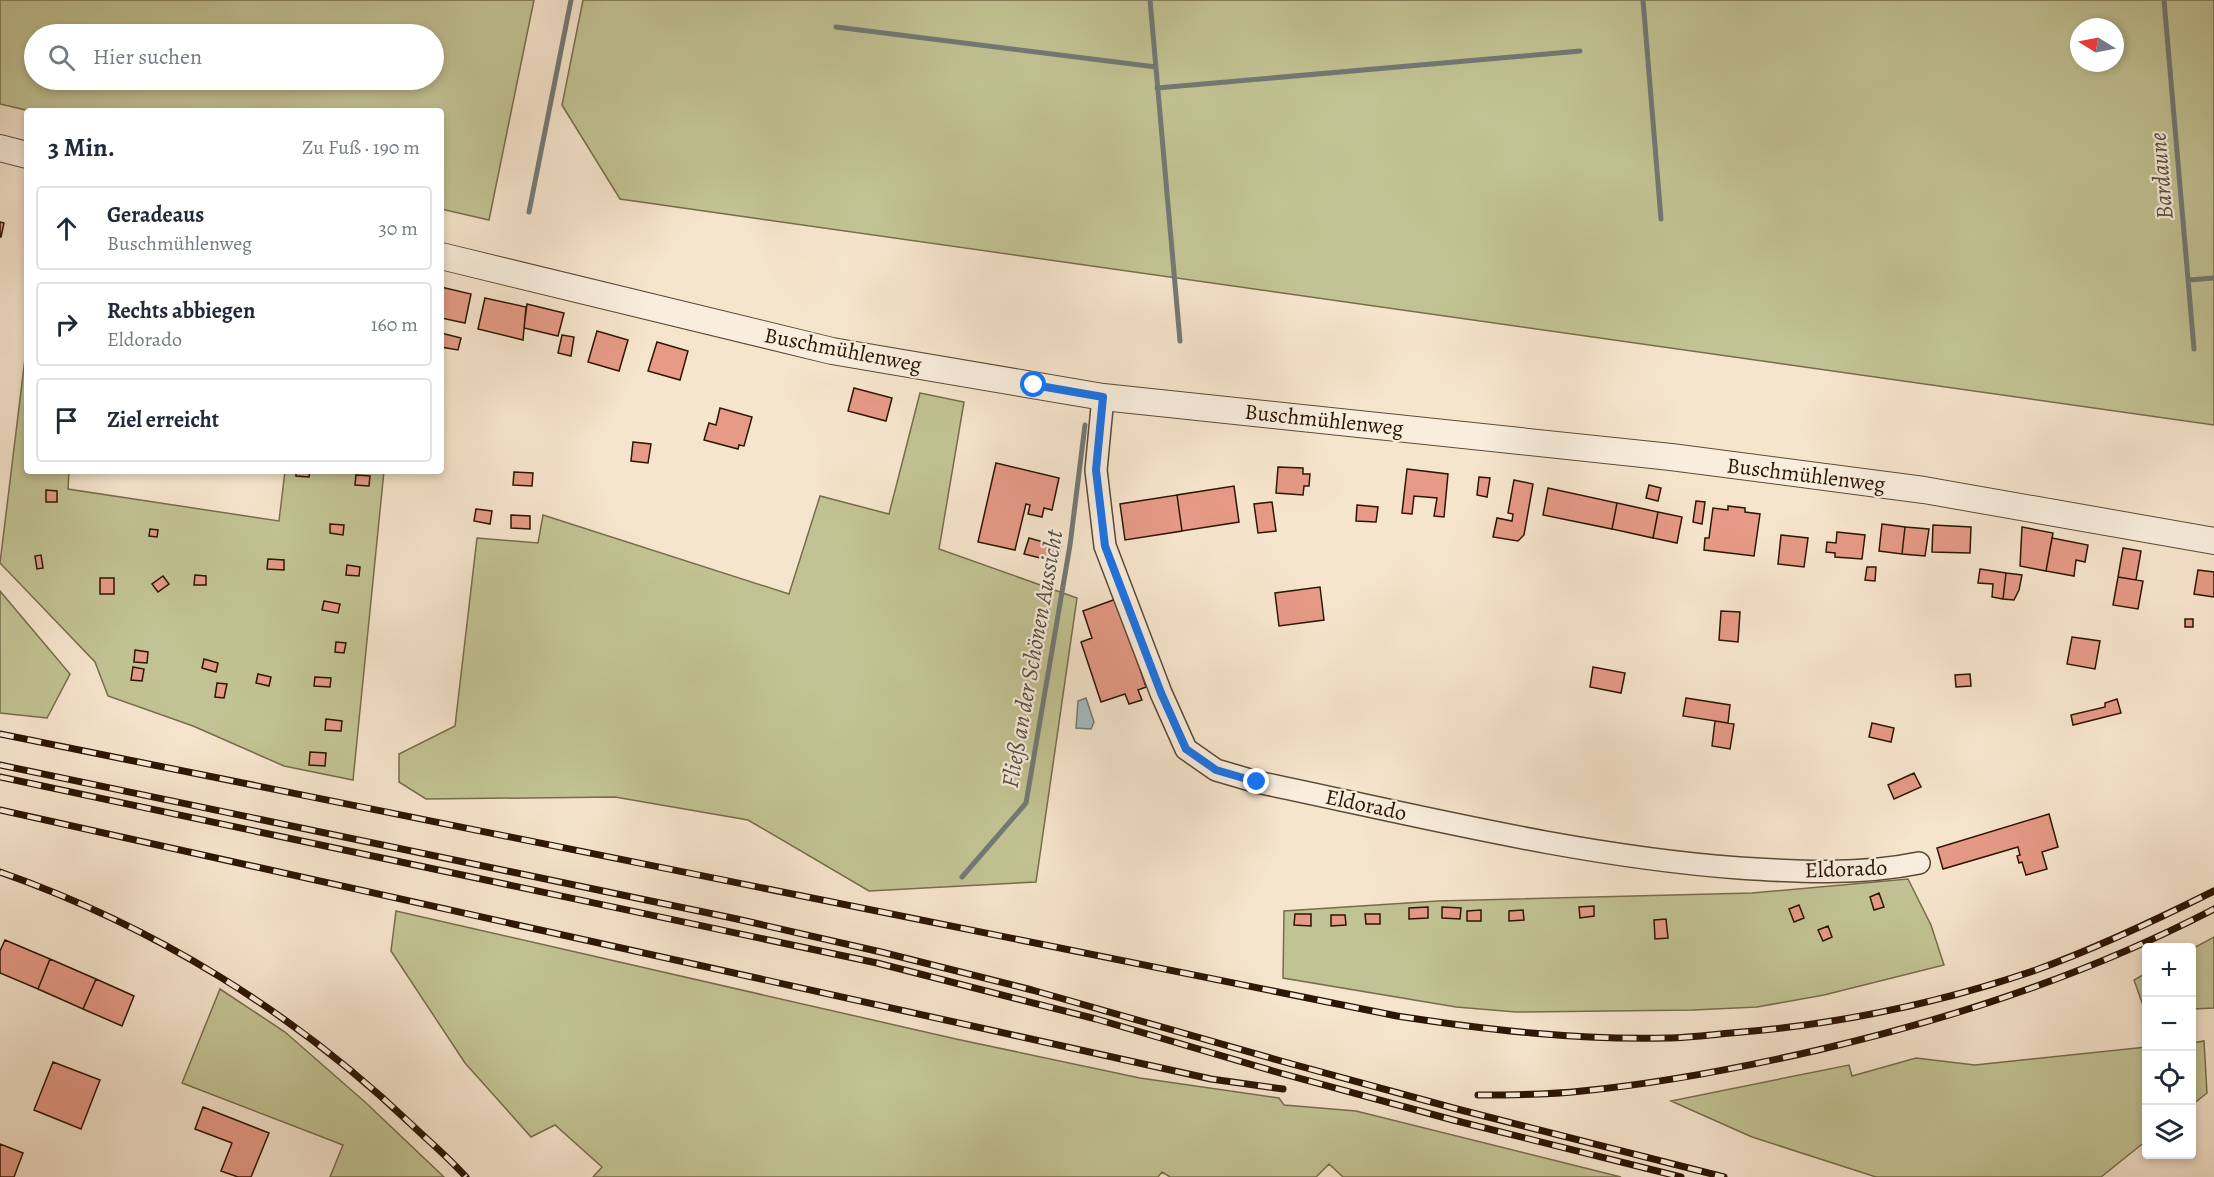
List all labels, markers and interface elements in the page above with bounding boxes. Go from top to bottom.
north arrow [2070,18,2124,72]
search box [24,24,444,90]
icon: search [45,41,78,74]
text: Hier suchen [93,42,202,72]
text: 3 Min. [48,130,115,165]
water label: Bardaune [2141,131,2181,221]
text: Zu Fuß · 190 m [302,134,420,161]
text: Geradeaus [107,200,204,230]
icon: ahead [50,212,83,245]
text: 30 m [378,215,418,242]
text: Buschmühlenweg [107,230,252,257]
text: Rechts abbiegen [107,296,255,326]
icon: right [50,308,83,341]
text: 160 m [371,311,418,338]
street label: Buschmühlenweg [762,320,924,380]
text: Eldorado [107,326,182,353]
route start [1020,371,1046,397]
street label: Buschmühlenweg [1243,397,1405,443]
icon: arrive [50,404,83,437]
text: Ziel erreicht [107,405,219,435]
street label: Buschmühlenweg [1725,450,1887,500]
water label: Fließ an der Schönen Aussicht [994,527,1071,790]
route end [1243,768,1269,794]
street label: Eldorado [1323,782,1409,828]
street label: Eldorado [1804,853,1888,885]
map controls [2142,943,2196,1159]
button: + [2142,943,2196,997]
button: − [2142,997,2196,1051]
button: locate [2142,1051,2196,1105]
button: layers [2142,1105,2196,1159]

